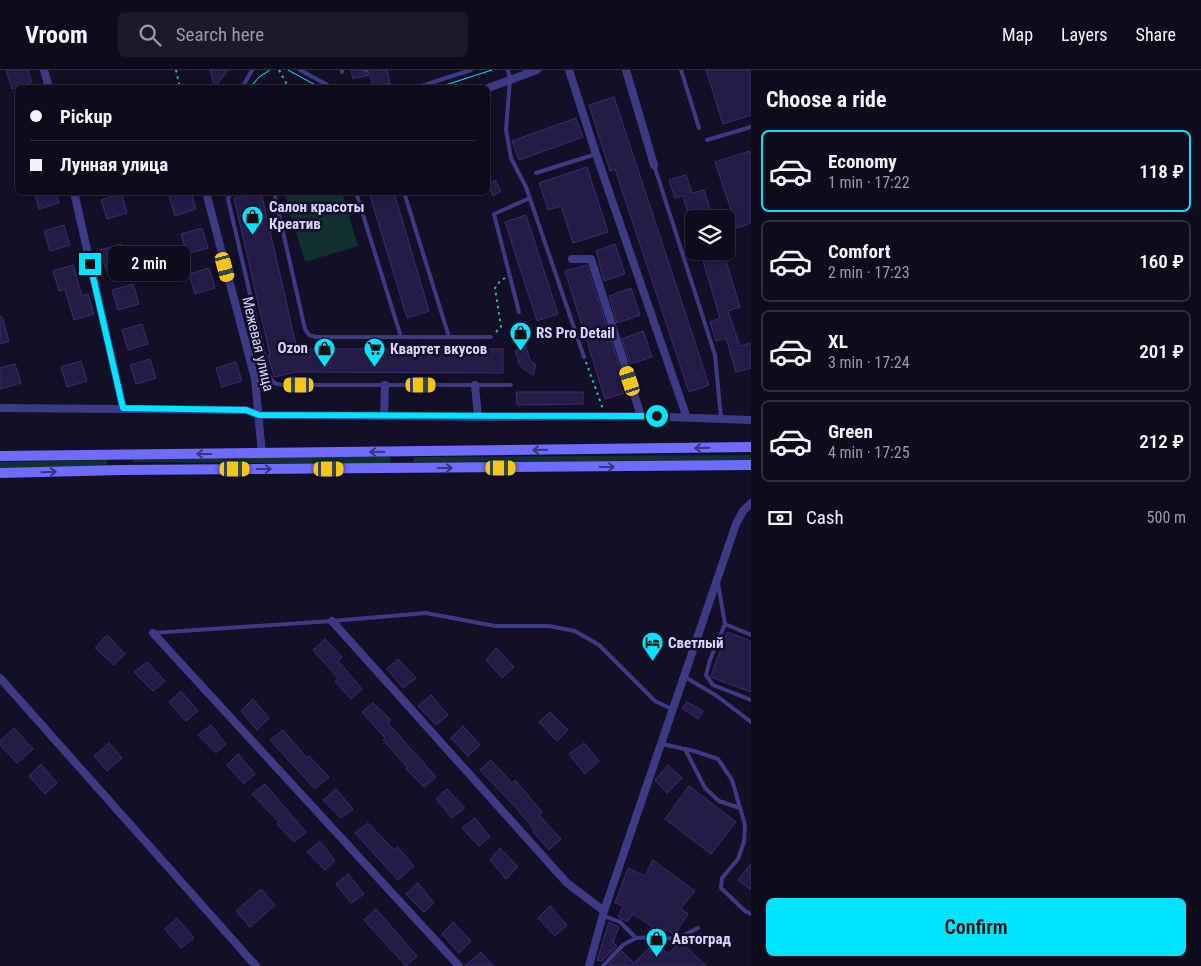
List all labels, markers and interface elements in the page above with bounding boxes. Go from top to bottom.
search box [118,12,468,57]
text: Vroom [25,21,88,49]
icon: search [136,21,164,49]
text: Search here [176,23,264,46]
text: Map [1002,24,1033,45]
text: Layers [1061,24,1108,45]
text: Share [1136,24,1176,45]
text: Choose a ride [766,87,887,112]
text: Pickup [60,105,112,128]
icon: car [768,149,813,194]
text: Economy [828,150,897,173]
text: Лунная улица [60,153,168,176]
text: 118 ₽ [1139,160,1184,183]
text: 1 min · 17:22 [828,173,910,192]
place label: Салон красоты Креатив [269,198,365,233]
shop icon: Салон красоты Креатив [241,204,265,235]
map controls [685,210,735,260]
button: layers [685,210,735,260]
icon: car [768,239,813,284]
text: Comfort [828,240,891,263]
callout: 2 min [108,246,190,282]
text: 160 ₽ [1139,250,1184,273]
car [213,251,236,283]
route end [79,253,101,275]
text: 2 min [131,254,167,273]
text: 2 min · 17:23 [828,263,910,282]
street label: Межевая улица [238,295,278,393]
shop icon: RS Pro Detail [508,321,532,352]
place label: RS Pro Detail [536,324,615,342]
icon: car [768,329,813,374]
text: XL [828,330,848,353]
shop icon: Ozon [312,336,336,367]
supermarket icon: Квартет вкусов [362,337,386,368]
place label: Ozon [277,339,308,357]
place label: Квартет вкусов [390,340,487,358]
text: 201 ₽ [1139,340,1184,363]
text: 3 min · 17:24 [828,353,910,372]
car [618,364,641,398]
car [284,378,314,393]
car [406,378,436,393]
route start [646,405,668,427]
icon: car [768,419,813,464]
text: Green [828,420,873,443]
text: 212 ₽ [1139,430,1184,453]
one-way arrow [695,443,711,453]
text: 4 min · 17:25 [828,443,910,462]
one-way arrow [532,445,548,454]
one-way arrow [370,447,386,456]
one-way arrow [197,449,213,459]
car [486,461,516,476]
car [220,462,250,477]
car [314,462,344,477]
one-way arrow [599,462,615,472]
one-way arrow [436,463,453,473]
one-way arrow [255,464,271,474]
one-way arrow [40,467,56,476]
icon: cash [766,504,794,532]
text: Cash [806,506,844,529]
text: 500 m [1147,508,1186,527]
hotel icon: Светлый [640,631,664,662]
place label: Светлый [668,634,724,652]
button: Confirm [766,898,1186,956]
shop icon: Автоград [644,927,668,958]
place label: Автоград [672,930,731,948]

